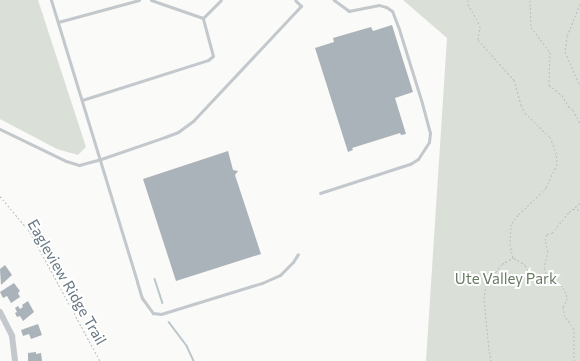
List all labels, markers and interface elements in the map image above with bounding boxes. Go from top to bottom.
street label: Eagleview Ridge Trail [24,216,110,348]
park label: Ute Valley Park [455,270,557,288]

